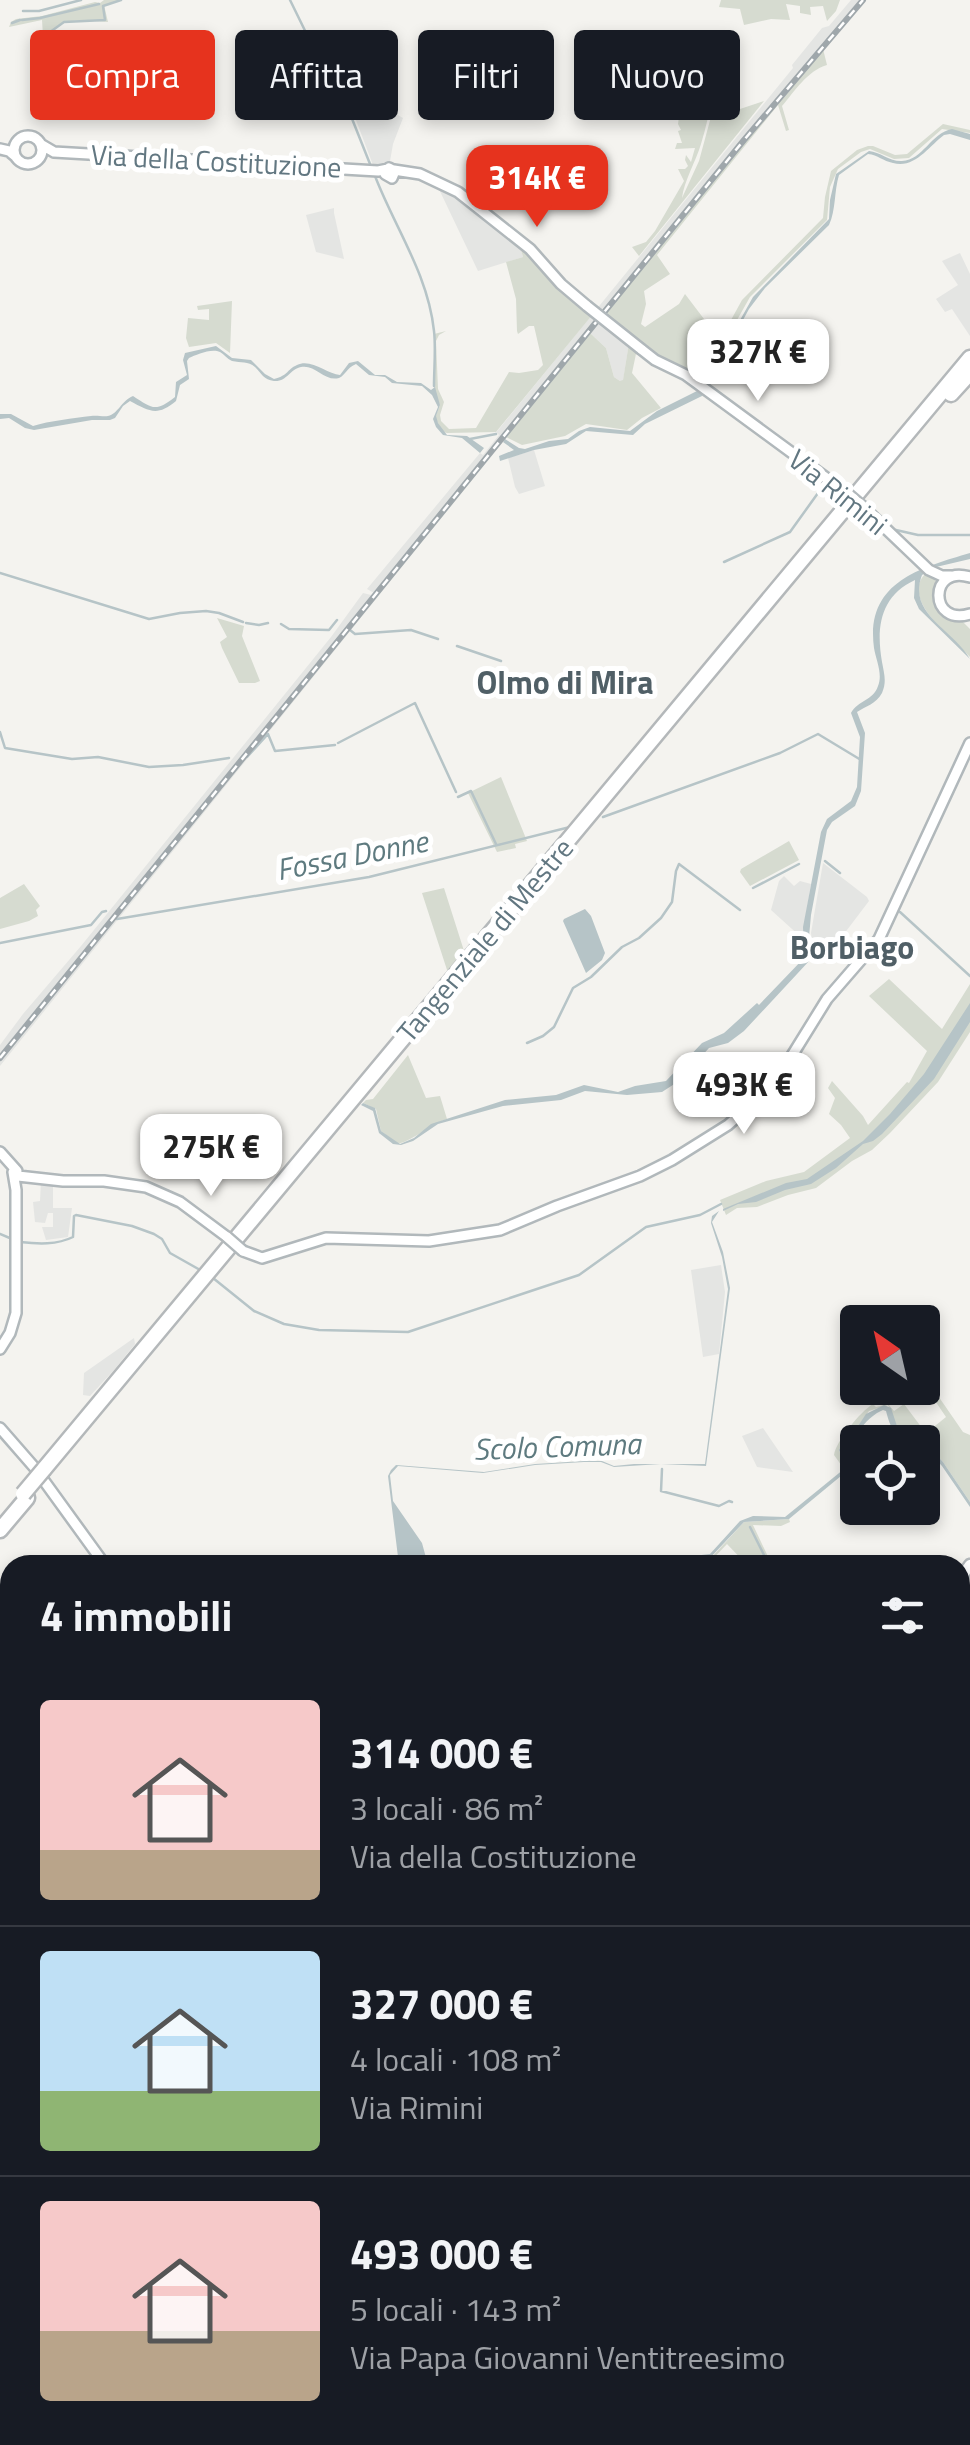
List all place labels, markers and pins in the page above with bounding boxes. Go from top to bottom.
pin: 314K € [456,145,618,230]
pin: 327K € [677,319,839,404]
pin: 493K € [663,1052,825,1137]
pin: 275K € [130,1114,292,1199]

